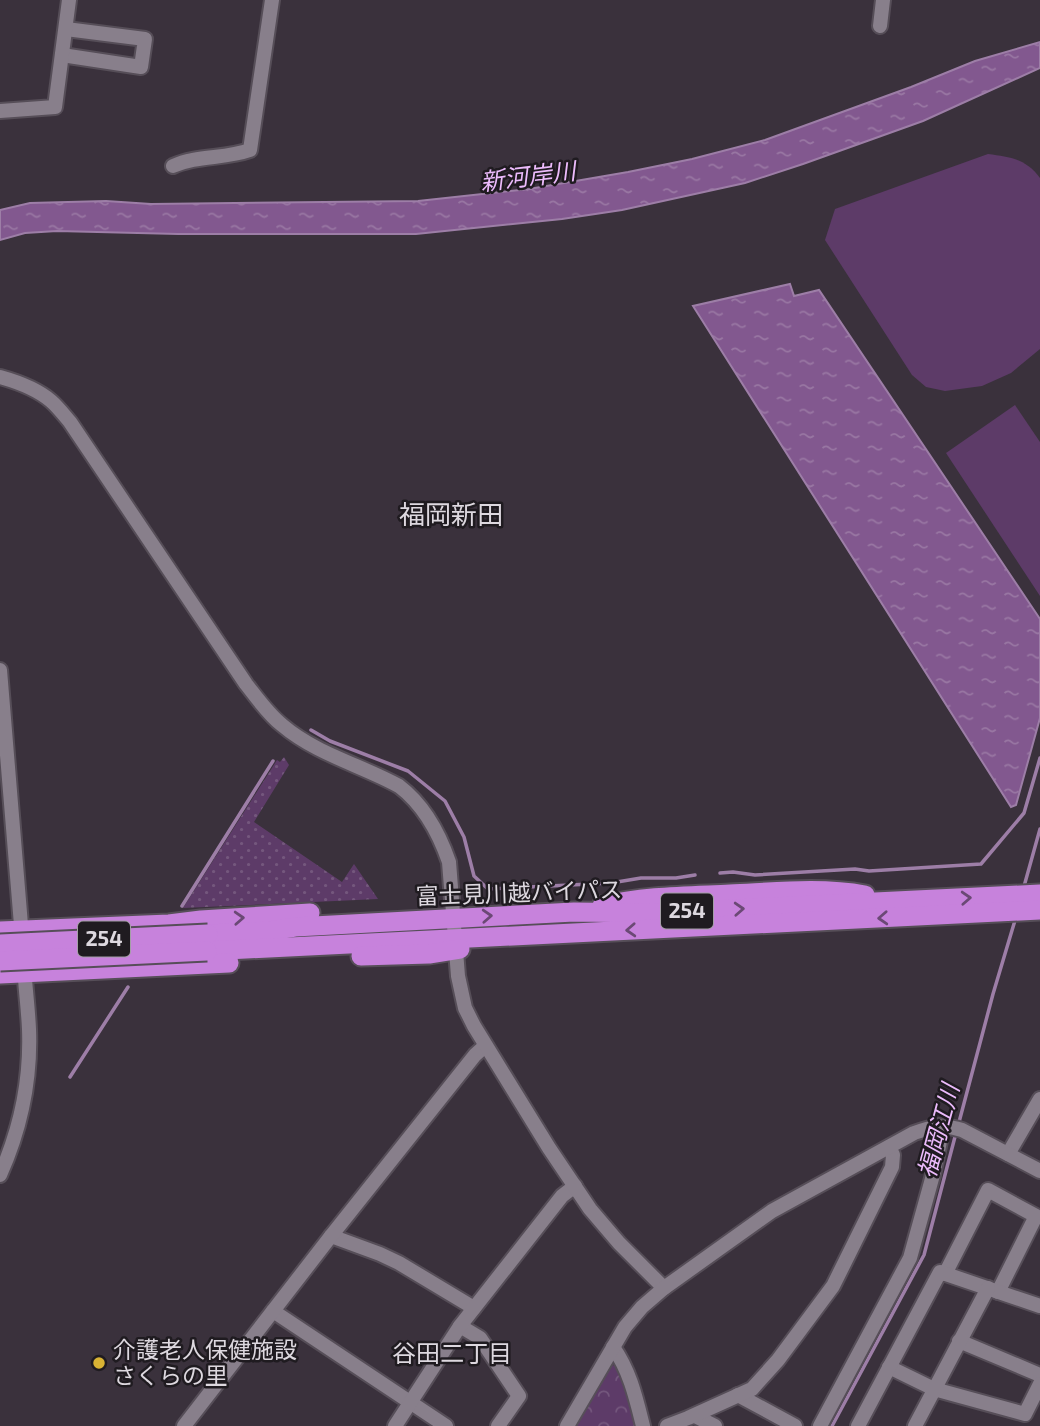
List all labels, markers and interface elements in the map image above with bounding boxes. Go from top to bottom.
water label: 新河岸川 [478,155,580,196]
district label: 福岡新田 [399,498,503,529]
street label: 富士見川越バイパス [415,874,623,910]
one-way arrow [961,890,972,905]
road number: 254 [661,894,713,928]
one-way arrow [734,902,745,917]
one-way arrow [482,909,493,924]
one-way arrow [234,910,245,925]
one-way arrow [877,911,888,926]
road number: 254 [78,922,130,956]
one-way arrow [625,923,636,938]
water label: 福岡江川 [911,1078,965,1181]
place label: 介護老人保健施設 さくらの里 [113,1335,297,1389]
district label: 谷田二丁目 [392,1338,512,1367]
marker: 介護老人保健施設 さくらの里 [91,1355,107,1371]

